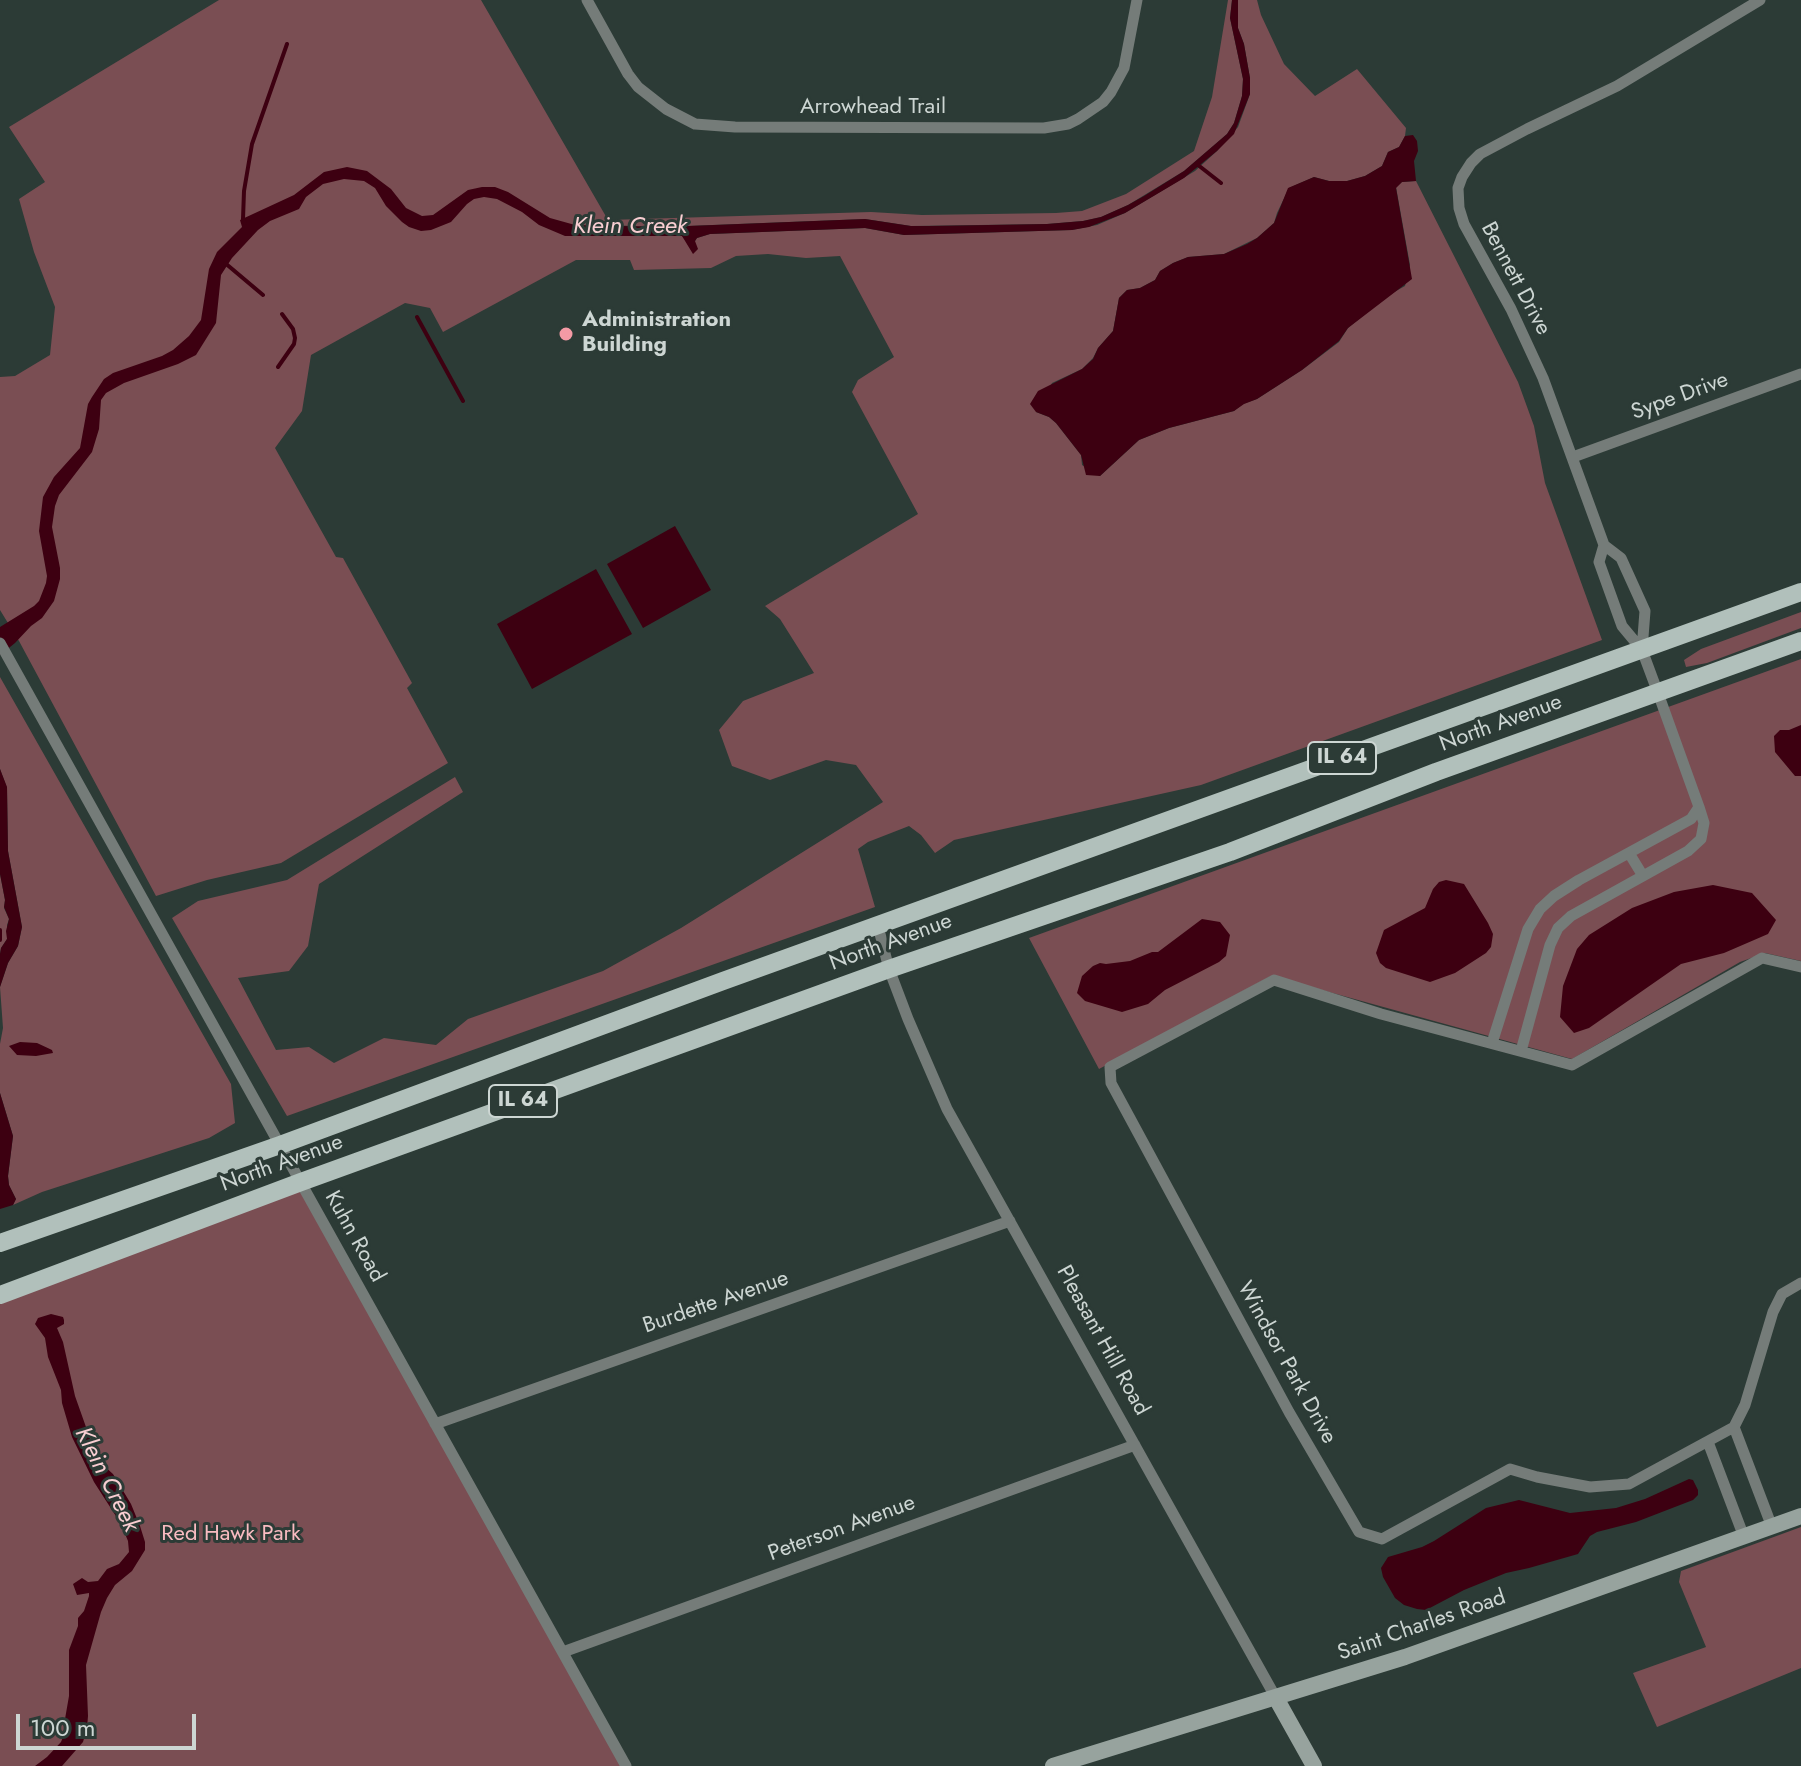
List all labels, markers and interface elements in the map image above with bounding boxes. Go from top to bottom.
street label: Arrowhead Trail [800,95,946,121]
water label: Klein Creek [573,213,687,241]
street label: Bennett Drive [1474,218,1556,340]
place label: Administration Building [582,308,731,360]
marker: Administration Building [557,325,575,343]
street label: Sype Drive [1628,367,1732,427]
street label: North Avenue [1436,690,1566,758]
road number: IL 64 [1308,742,1376,774]
street label: North Avenue [826,909,956,977]
road number: IL 64 [489,1085,557,1117]
street label: North Avenue [217,1130,347,1198]
street label: Kuhn Road [318,1187,390,1287]
street label: Pleasant Hill Road [1050,1261,1154,1421]
street label: Burdette Avenue [640,1266,792,1340]
street label: Windsor Park Drive [1231,1277,1341,1449]
water label: Klein Creek [67,1423,145,1537]
street label: Peterson Avenue [765,1490,919,1568]
park label: Red Hawk Park [161,1522,301,1548]
street label: Saint Charles Road [1335,1585,1509,1667]
scale bar [20,1698,200,1748]
text: 100 m [30,1710,96,1745]

